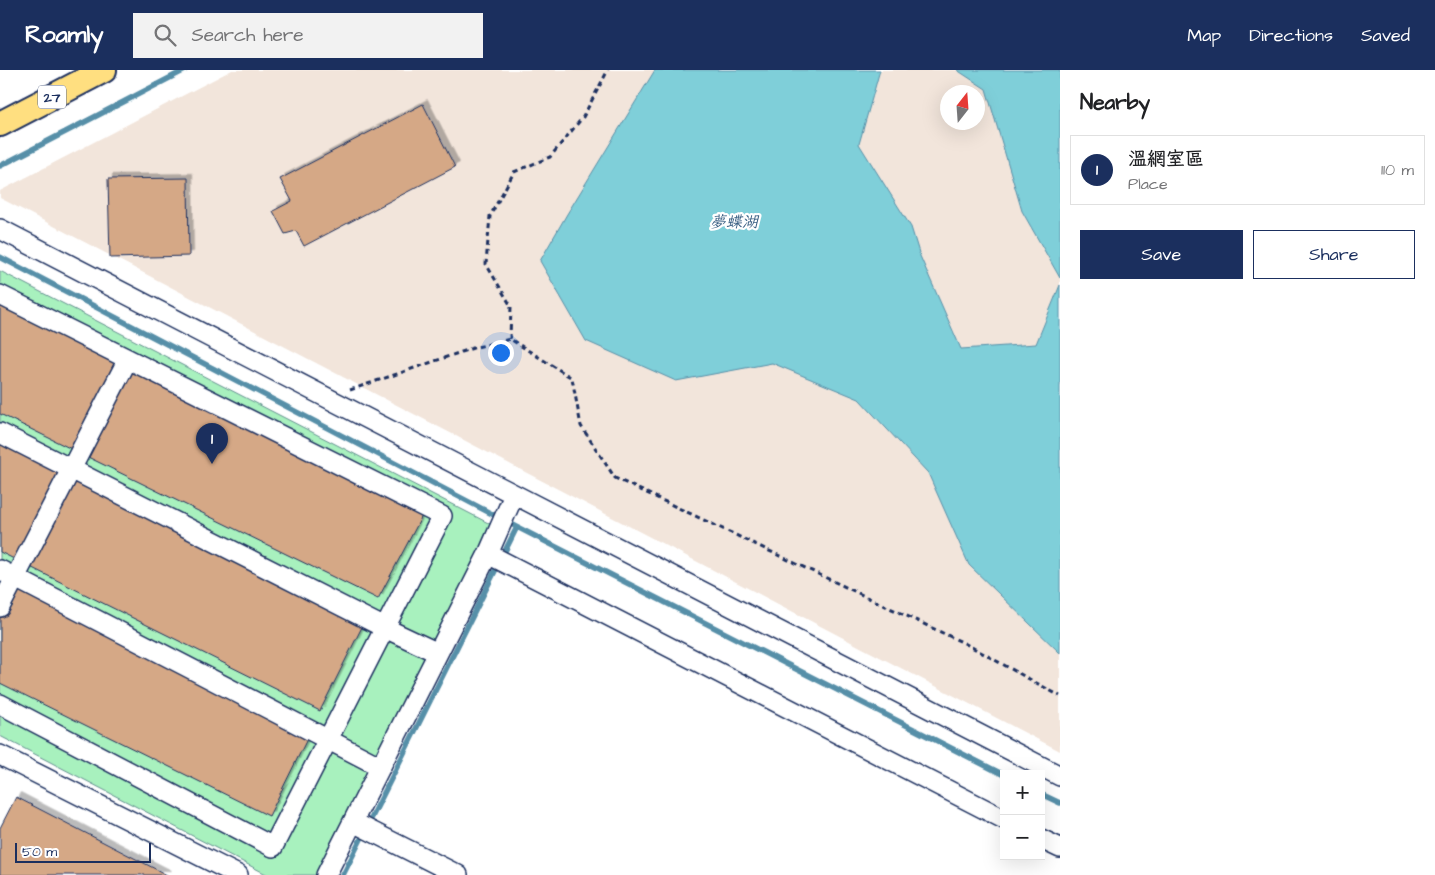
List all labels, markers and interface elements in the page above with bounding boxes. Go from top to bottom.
search box [133,13,483,58]
text: Roamly [25,18,103,52]
icon: search [151,21,179,49]
text: Search here [191,22,304,49]
text: Map [1187,23,1221,48]
text: Directions [1249,23,1333,48]
text: Saved [1361,23,1410,48]
north arrow [940,85,985,130]
road number: 27 [38,86,66,108]
text: Nearby [1080,88,1150,117]
text: 溫網室區 [1128,146,1204,173]
text: 1 [1096,159,1098,181]
text: 110 m [1381,159,1414,181]
text: Place [1128,173,1168,195]
water label: 夢蝶湖 [710,211,760,233]
button: Save [1080,230,1243,279]
button: Share [1253,230,1415,279]
your location [488,340,514,366]
pin: 1 [196,423,228,464]
map controls [1000,770,1045,860]
button: + [1000,770,1045,815]
button: − [1000,815,1045,860]
scale bar [15,840,151,863]
text: 50 m [22,842,57,862]

